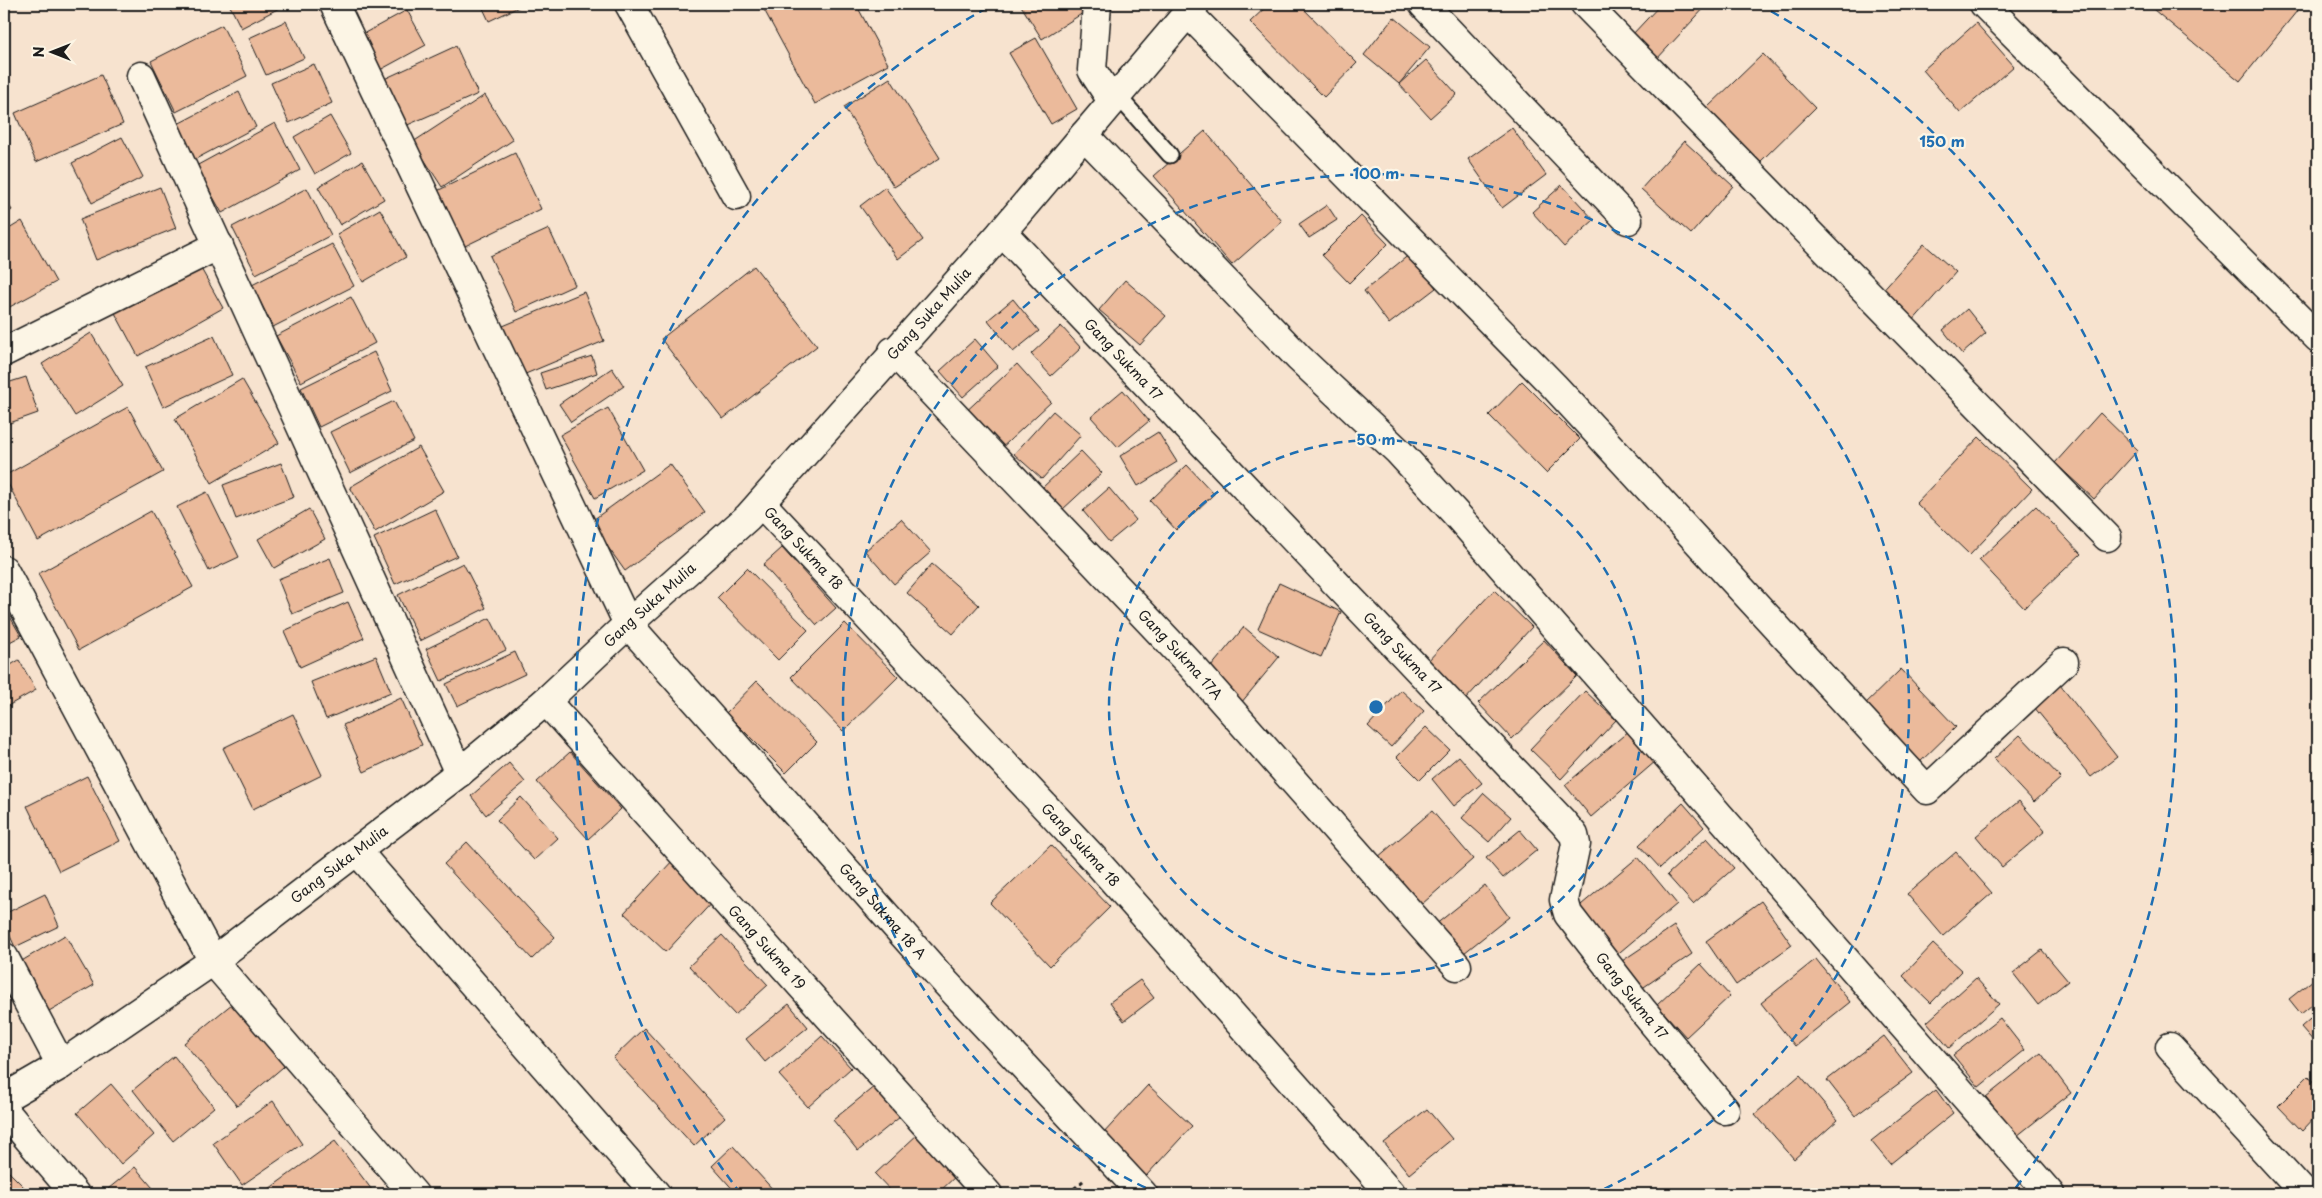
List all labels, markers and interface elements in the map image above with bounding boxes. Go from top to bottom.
north arrow [28,28,78,78]
text: N [28,46,49,58]
text: 150 m [1919,129,1965,152]
text: 100 m [1353,161,1399,184]
street label: Gang Suka Mulia [882,262,976,364]
street label: Gang Sukma 17 [1080,314,1168,405]
text: 50 m [1357,427,1395,450]
street label: Gang Sukma 18 [759,501,848,594]
street label: Gang Suka Mulia [599,557,701,652]
street label: Gang Sukma 17A [1133,604,1228,704]
street label: Gang Sukma 17 [1359,607,1447,699]
centre of rings [1367,698,1385,716]
street label: Gang Sukma 18 [1037,798,1125,891]
street label: Gang Suka Mulia [286,820,392,908]
street label: Gang Sukma 18 A [834,858,931,964]
street label: Gang Sukma 19 [724,900,811,994]
street label: Gang Sukma 17 [1591,947,1674,1044]

